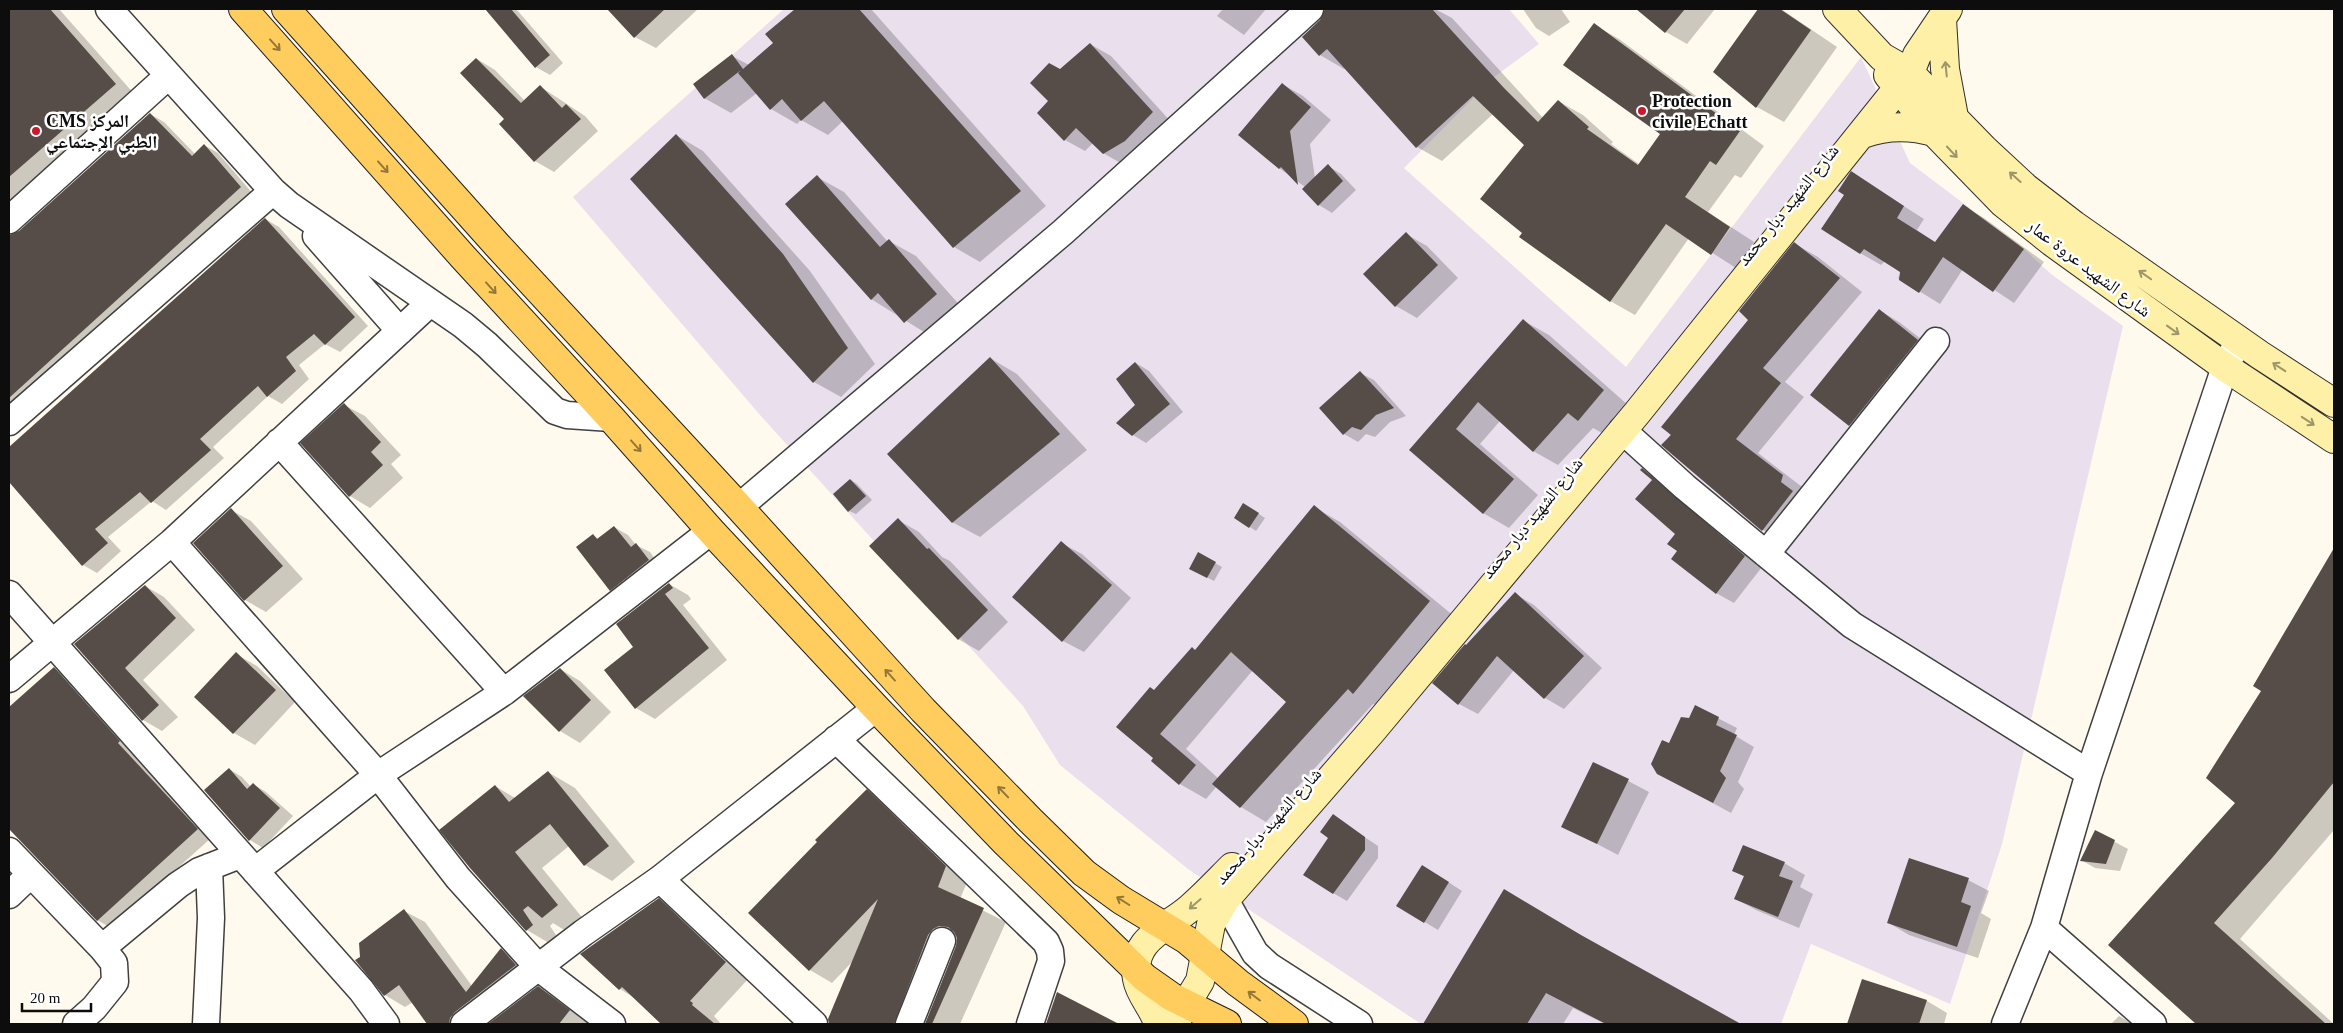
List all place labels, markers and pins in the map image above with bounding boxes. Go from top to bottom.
place label: Protection civile Echatt [1652,91,1747,132]
marker: Protection civile Echatt [1636,105,1648,117]
place label: CMS المركز الطبي الإجتماعي [46,111,157,156]
marker: CMS المركز الطبي الإجتماعي [30,125,42,137]

